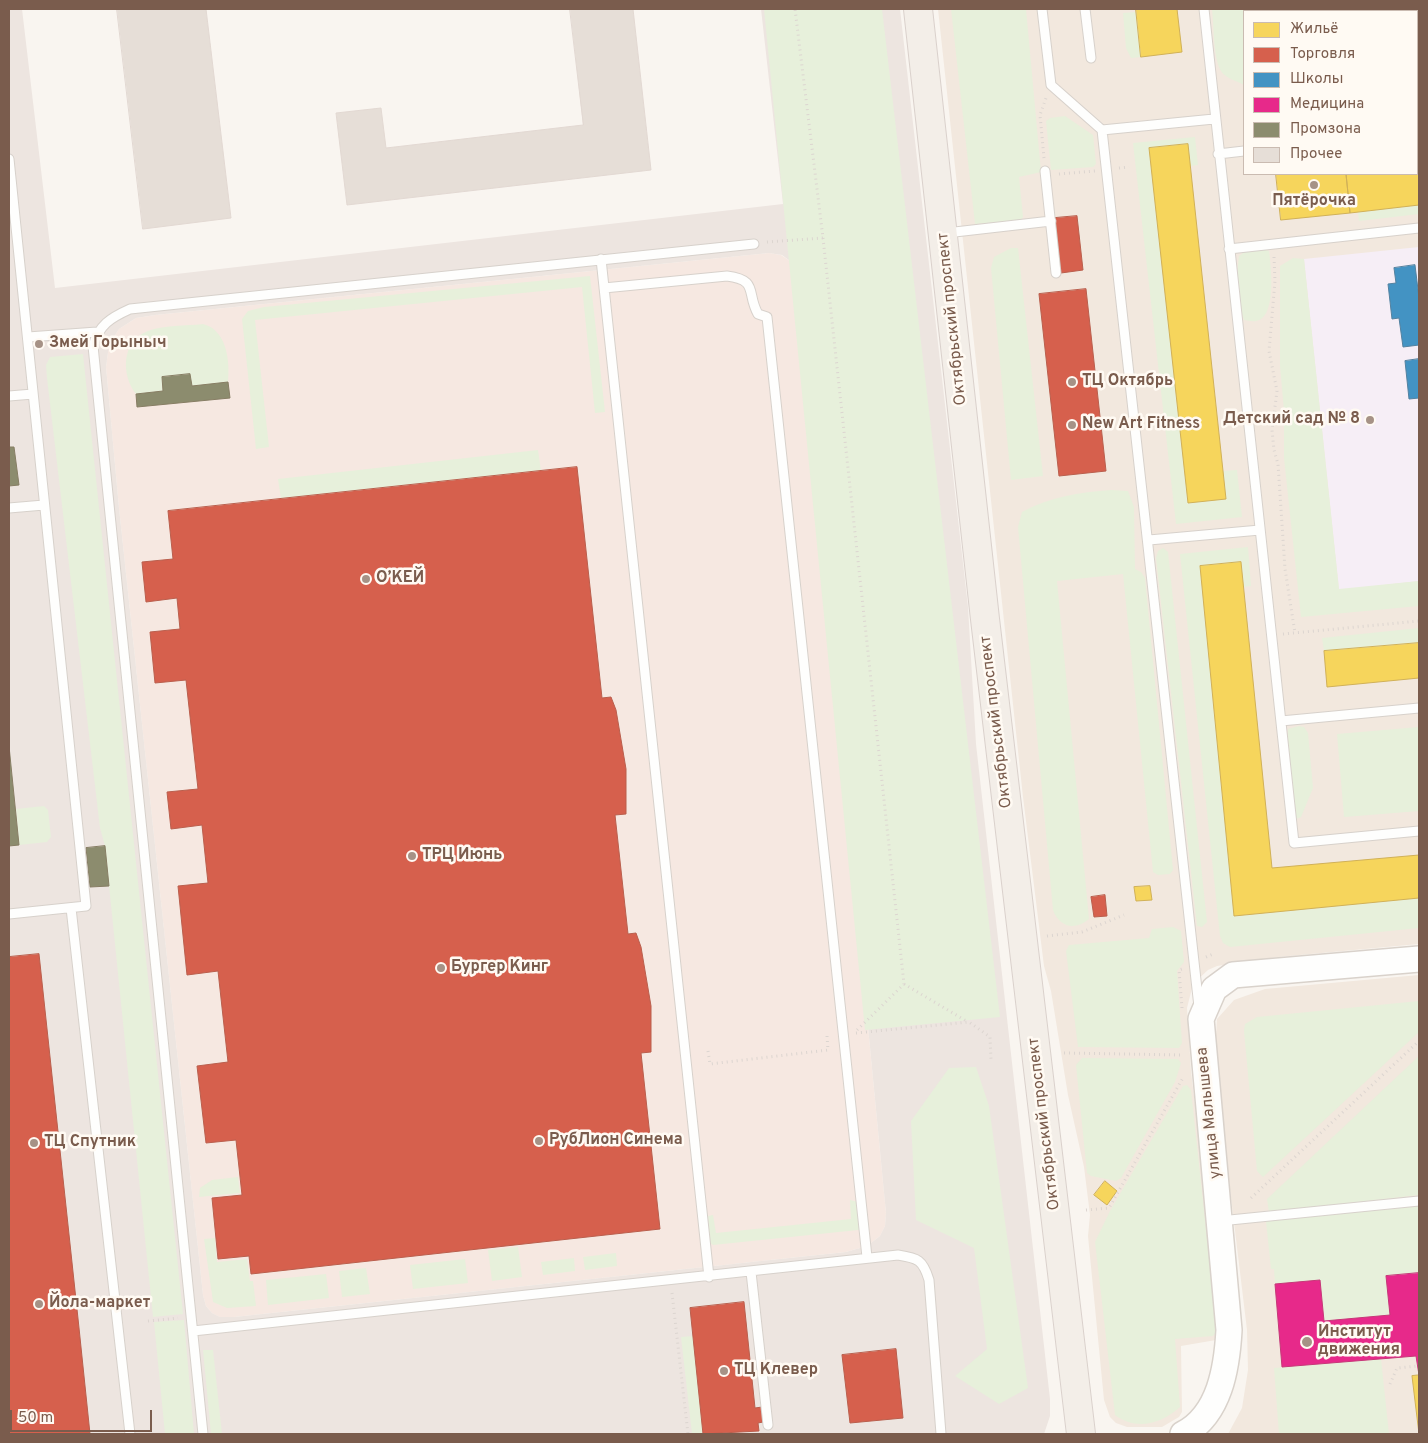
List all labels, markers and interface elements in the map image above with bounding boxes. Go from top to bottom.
legend [1243,10,1418,175]
text: Жильё [1290,20,1338,39]
text: Торговля [1290,45,1355,64]
text: Школы [1290,70,1344,89]
text: Медицина [1290,95,1364,114]
text: Промзона [1290,120,1361,139]
text: Прочее [1290,145,1342,164]
marker: Пятёрочка [1308,179,1320,191]
place label: Пятёрочка [1272,192,1356,212]
street label: Октябрьский проспект [934,232,972,406]
place label: Змей Горыныч [49,334,167,354]
marker: Змей Горыныч [33,338,45,350]
place label: ТЦ Октябрь [1082,372,1173,392]
marker: ТЦ Октябрь [1066,376,1078,388]
place label: Детский сад № 8 [1223,410,1360,430]
marker: Детский сад № 8 [1364,414,1376,426]
place label: New Art Fitness [1082,415,1200,435]
marker: New Art Fitness [1066,419,1078,431]
place label: О’КЕЙ [376,569,424,589]
marker: О’КЕЙ [360,573,372,585]
street label: Октябрьский проспект [977,635,1017,809]
place label: ТРЦ Июнь [422,846,502,866]
marker: ТРЦ Июнь [406,850,418,862]
place label: Бургер Кинг [451,958,548,978]
marker: Бургер Кинг [435,962,447,974]
street label: Октябрьский проспект [1025,1037,1065,1211]
street label: улица Малышева [1194,1046,1226,1180]
place label: РубЛион Синема [549,1131,683,1151]
place label: ТЦ Спутник [44,1133,136,1153]
marker: РубЛион Синема [533,1135,545,1147]
marker: ТЦ Спутник [28,1137,40,1149]
place label: Йола-маркет [49,1294,150,1314]
marker: Йола-маркет [33,1298,45,1310]
place label: Институт движения [1318,1323,1400,1361]
marker: Институт движения [1300,1335,1314,1349]
place label: ТЦ Клевер [734,1361,818,1381]
marker: ТЦ Клевер [718,1365,730,1377]
scale bar [12,1400,155,1432]
text: 50 m [18,1409,53,1428]

